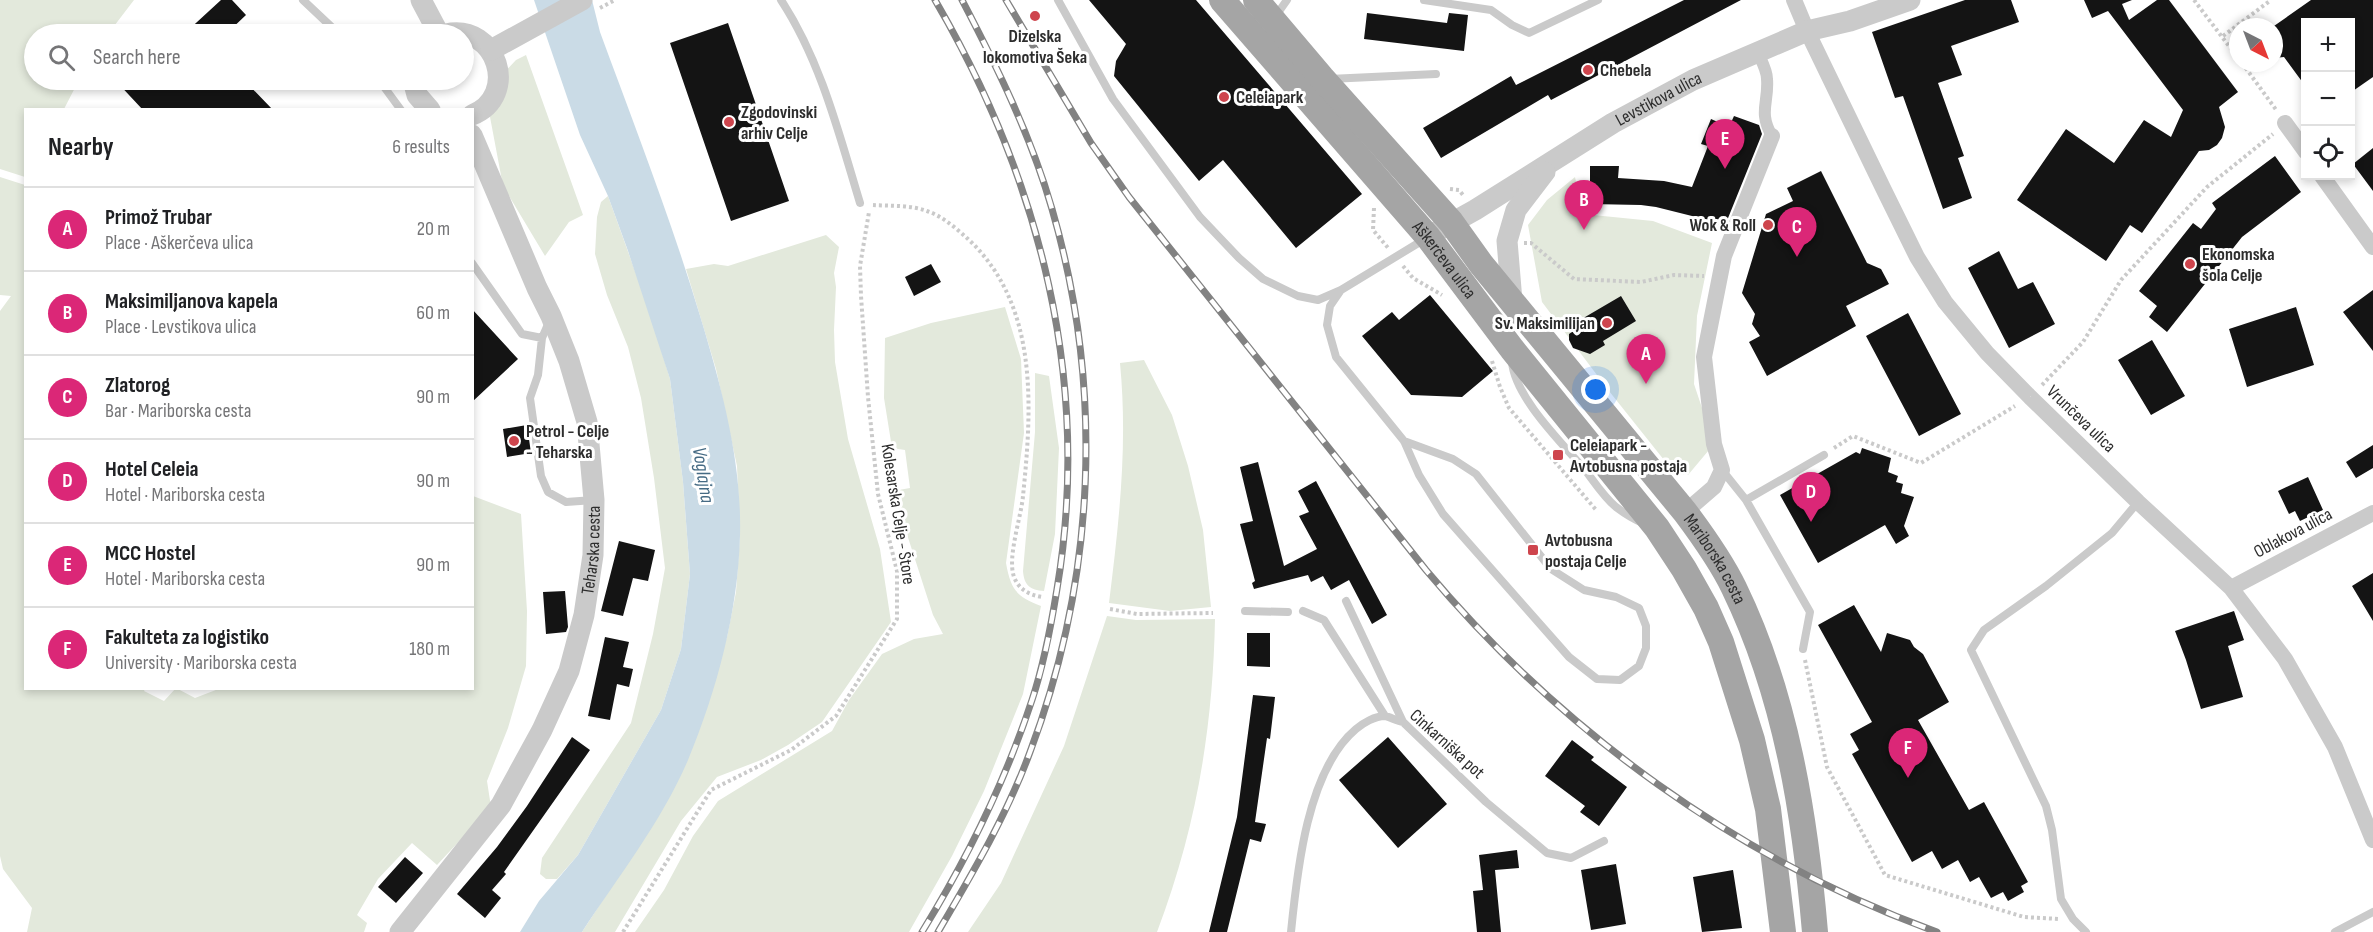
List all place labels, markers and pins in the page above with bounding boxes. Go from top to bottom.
marker: Dizelska lokomotiva Šeka [1028,9,1042,23]
place label: Dizelska lokomotiva Šeka [983,26,1087,68]
place label: Chebela [1600,60,1651,81]
marker: Chebela [1581,63,1595,77]
place label: Celeiapark [1236,87,1304,108]
marker: Celeiapark [1217,90,1231,104]
place label: Zgodovinski arhiv Celje [741,102,817,144]
marker: Zgodovinski arhiv Celje [722,115,736,129]
pin: E [1706,120,1744,169]
pin: B [1564,180,1604,230]
pin: C [1778,208,1816,257]
place label: Wok & Roll [1689,215,1756,236]
marker: Wok & Roll [1761,218,1775,232]
place label: Ekonomska šola Celje [2202,244,2275,286]
marker: Ekonomska šola Celje [2183,257,2197,271]
place label: Sv. Maksimilijan [1495,313,1595,334]
marker: Sv. Maksimilijan [1600,316,1614,330]
pin: A [1626,334,1666,384]
place label: Petrol - Celje - Teharska [526,421,609,463]
marker: Petrol - Celje - Teharska [507,434,521,448]
place label: Celeiapark - Avtobusna postaja [1569,435,1687,477]
marker: Celeiapark - Avtobusna postaja [1551,448,1565,462]
pin: D [1792,472,1830,522]
place label: Avtobusna postaja Celje [1544,530,1627,572]
marker: Avtobusna postaja Celje [1526,543,1540,557]
pin: F [1888,728,1928,778]

